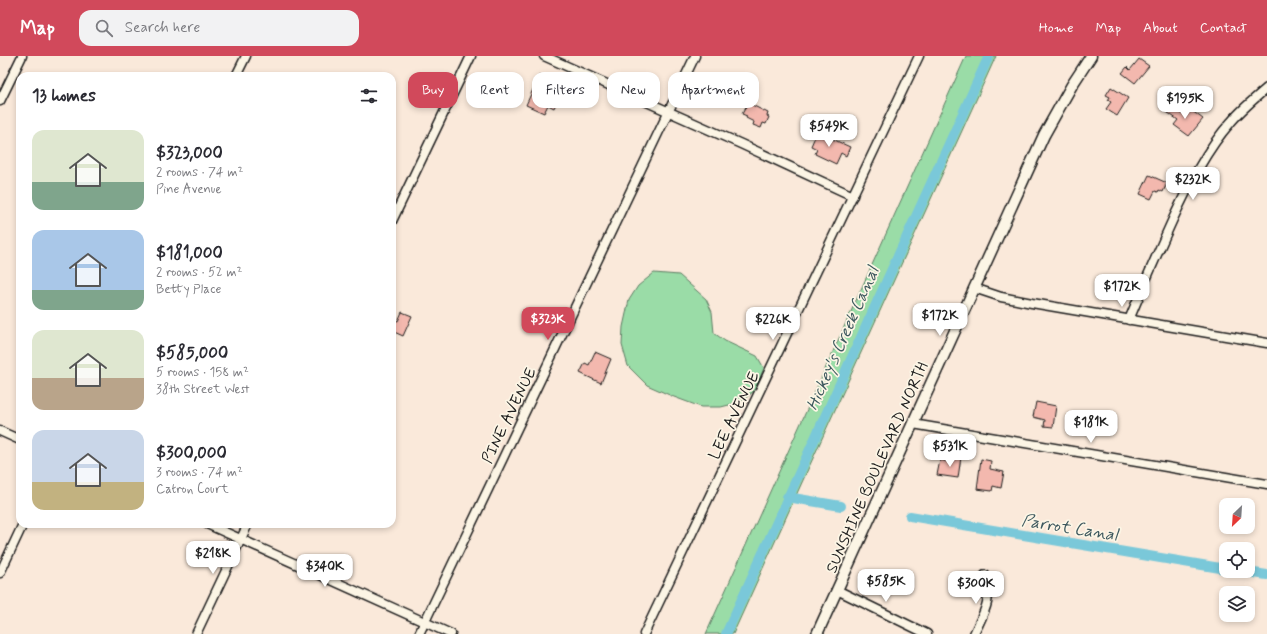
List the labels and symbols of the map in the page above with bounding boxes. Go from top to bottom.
pin: $195K [1157,86,1213,120]
pin: $549K [801,114,857,148]
pin: $232K [1165,167,1221,201]
water label: Hickey's Creek Canal [801,262,885,414]
pin: $172K [1094,274,1150,308]
pin: $172K [912,303,968,337]
pin: $323K [520,307,576,341]
pin: $226K [745,307,801,341]
street label: SUNSHINE BOULEVARD NORTH [821,359,934,576]
street label: PINE AVENUE [477,364,542,467]
street label: LEE AVENUE [704,368,765,463]
pin: $181K [1063,410,1119,444]
pin: $531K [922,434,978,468]
north arrow [1219,498,1255,534]
water label: Parrot Canal [1020,509,1121,547]
pin: $218K [185,541,241,575]
pin: $340K [297,554,353,588]
pin: $585K [858,569,914,603]
pin: $300K [948,571,1004,605]

